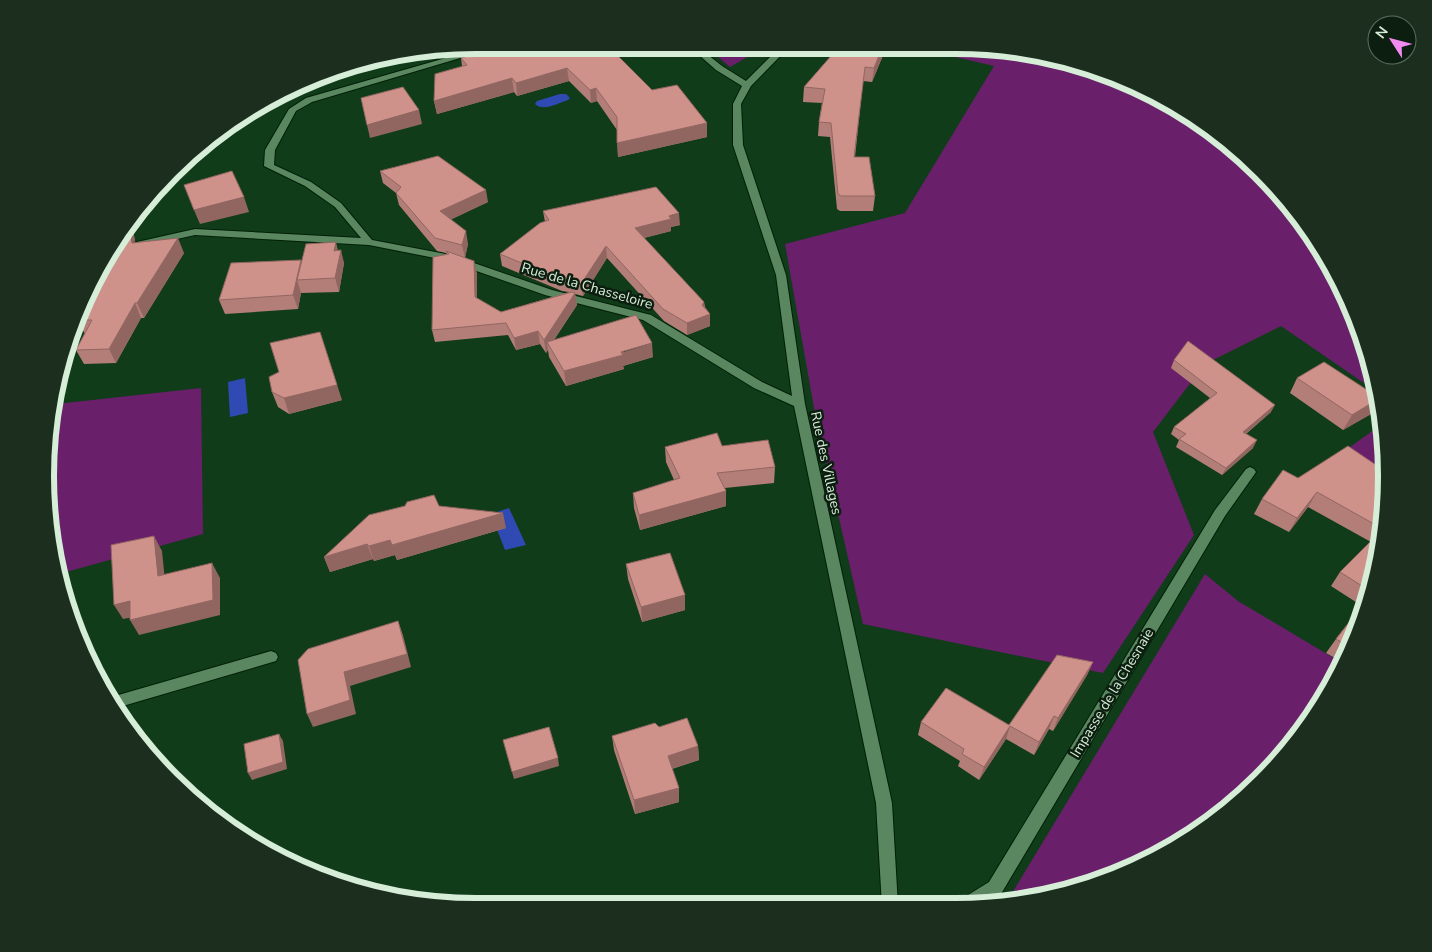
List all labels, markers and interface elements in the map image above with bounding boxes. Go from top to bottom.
north arrow [1367,15,1417,65]
text: N [1371,23,1393,42]
street label: Rue de la Chasseloire [519,258,655,314]
street label: Rue des Villages [806,410,846,517]
street label: Impasse de la Chesnaie [1066,625,1158,761]

